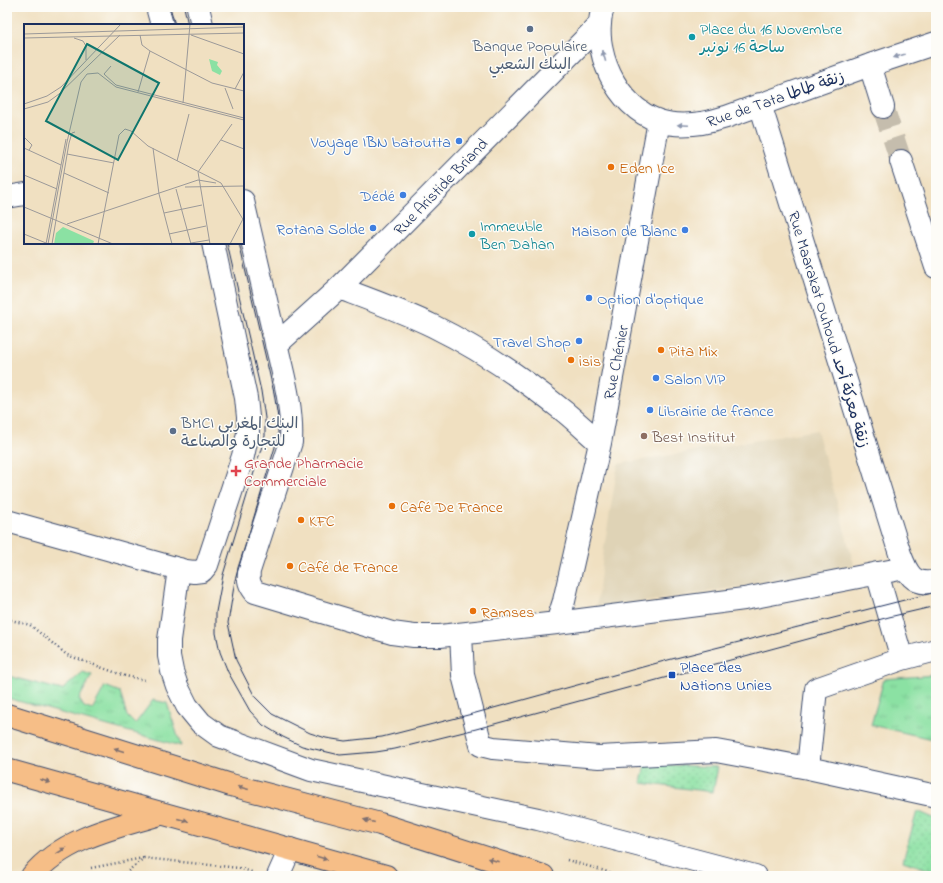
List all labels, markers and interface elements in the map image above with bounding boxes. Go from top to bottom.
place label: Place du 16 Novembre ساحة 16 نونبر [698,18,843,60]
inset map [24,24,244,244]
marker: Banque Populaire البنك الشعبي [525,24,535,34]
marker: Place du 16 Novembre ساحة 16 نونبر [687,32,697,42]
place label: Banque Populaire البنك الشعبي [472,35,588,78]
one-way arrow [601,49,607,61]
one-way arrow [893,53,905,59]
street label: Rue de Tata زنقة طاطا [703,65,848,135]
one-way arrow [677,121,689,128]
place label: Voyage IBN batoutta [310,131,451,155]
street label: Rue Aristide Briand [389,133,494,242]
marker: Voyage IBN batoutta [454,136,464,146]
place label: Eden Ice [619,157,676,181]
marker: Eden Ice [606,162,616,172]
place label: Dédé [359,185,396,209]
marker: Dédé [398,190,408,200]
street label: Rue Maarakat Ouhoud زنقة معركة أحد [781,208,876,451]
place label: Immeuble Ben Dahan [479,215,554,257]
place label: Rotana Solde [276,218,366,242]
place label: Maison de Blanc [571,220,678,244]
marker: Rotana Solde [368,223,378,233]
marker: Maison de Blanc [680,225,690,235]
marker: Immeuble Ben Dahan [467,229,477,239]
place label: Option d'optique [597,288,704,312]
marker: Option d'optique [584,293,594,303]
street label: Rue Chénier [598,323,636,402]
place label: Travel Shop [493,331,571,355]
marker: Travel Shop [574,336,584,346]
place label: Pita Mix [669,340,718,364]
marker: Pita Mix [656,345,666,355]
place label: isis [579,350,601,374]
marker: isis [566,355,576,365]
place label: Salon VIP [664,368,726,392]
marker: Salon VIP [651,373,661,383]
place label: Librairie de france [658,400,774,424]
marker: Librairie de france [645,405,655,415]
place label: BMCI البنك المغربي للتجارة والصناعة [180,412,298,454]
marker: BMCI البنك المغربي للتجارة والصناعة [168,426,178,436]
place label: Best Institut [651,426,736,450]
marker: Best Institut [639,431,649,441]
place label: Grande Pharmacie Commerciale [244,452,364,494]
marker: Grande Pharmacie Commerciale [231,466,241,476]
place label: Café De France [400,496,504,520]
marker: Café De France [387,501,397,511]
place label: KFC [309,510,335,534]
marker: KFC [296,515,306,525]
place label: Café de France [298,556,399,580]
marker: Café de France [285,561,295,571]
place label: Ramses [481,601,534,625]
marker: Ramses [468,606,478,616]
place label: Place des Nations Unies [680,656,772,698]
marker: Place des Nations Unies [667,670,677,680]
one-way arrow [112,747,124,753]
one-way arrow [39,778,51,784]
one-way arrow [237,785,249,791]
one-way arrow [177,817,189,823]
one-way arrow [362,818,374,824]
one-way arrow [56,847,66,855]
one-way arrow [316,855,328,861]
one-way arrow [486,857,498,863]

